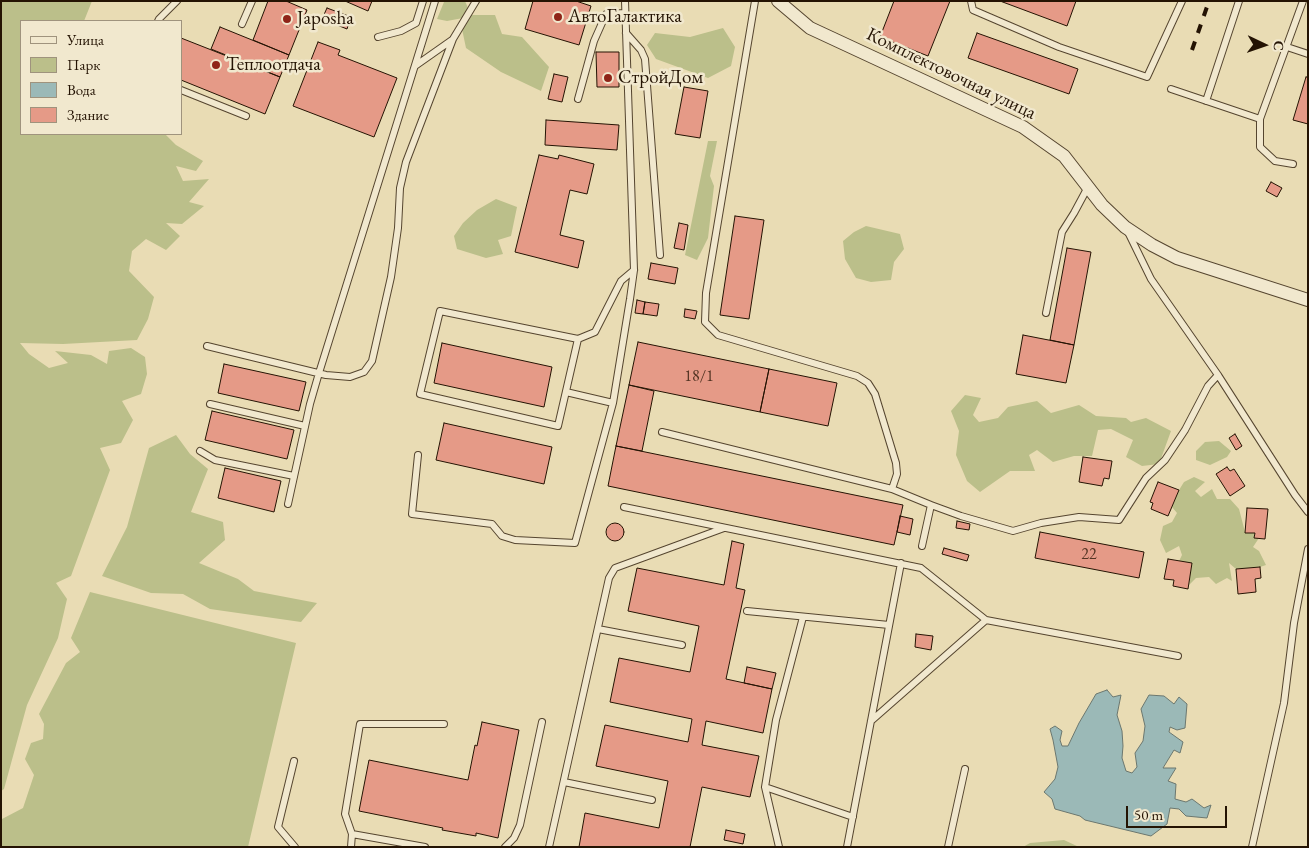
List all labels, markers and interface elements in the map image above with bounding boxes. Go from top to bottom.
place label: АвтоГалактика [568,6,682,28]
place label: Japosha [297,8,354,30]
marker: АвтоГалактика [552,11,564,23]
marker: Japosha [281,13,293,25]
legend [20,20,182,135]
north arrow [1239,20,1289,70]
street label: Комплектовочная улица [863,23,1039,125]
text: Улица [67,30,104,49]
text: С [1270,40,1288,51]
place label: Теплоотдача [226,54,321,76]
text: Парк [67,55,100,74]
marker: Теплоотдача [210,59,222,71]
place label: СтройДом [618,67,703,89]
marker: СтройДом [602,72,614,84]
text: Вода [67,80,96,99]
text: Здание [67,105,109,124]
house number: 18/1 [684,367,714,387]
house number: 22 [1081,545,1097,565]
scale bar [1129,796,1230,828]
text: 50 m [1134,805,1163,824]

